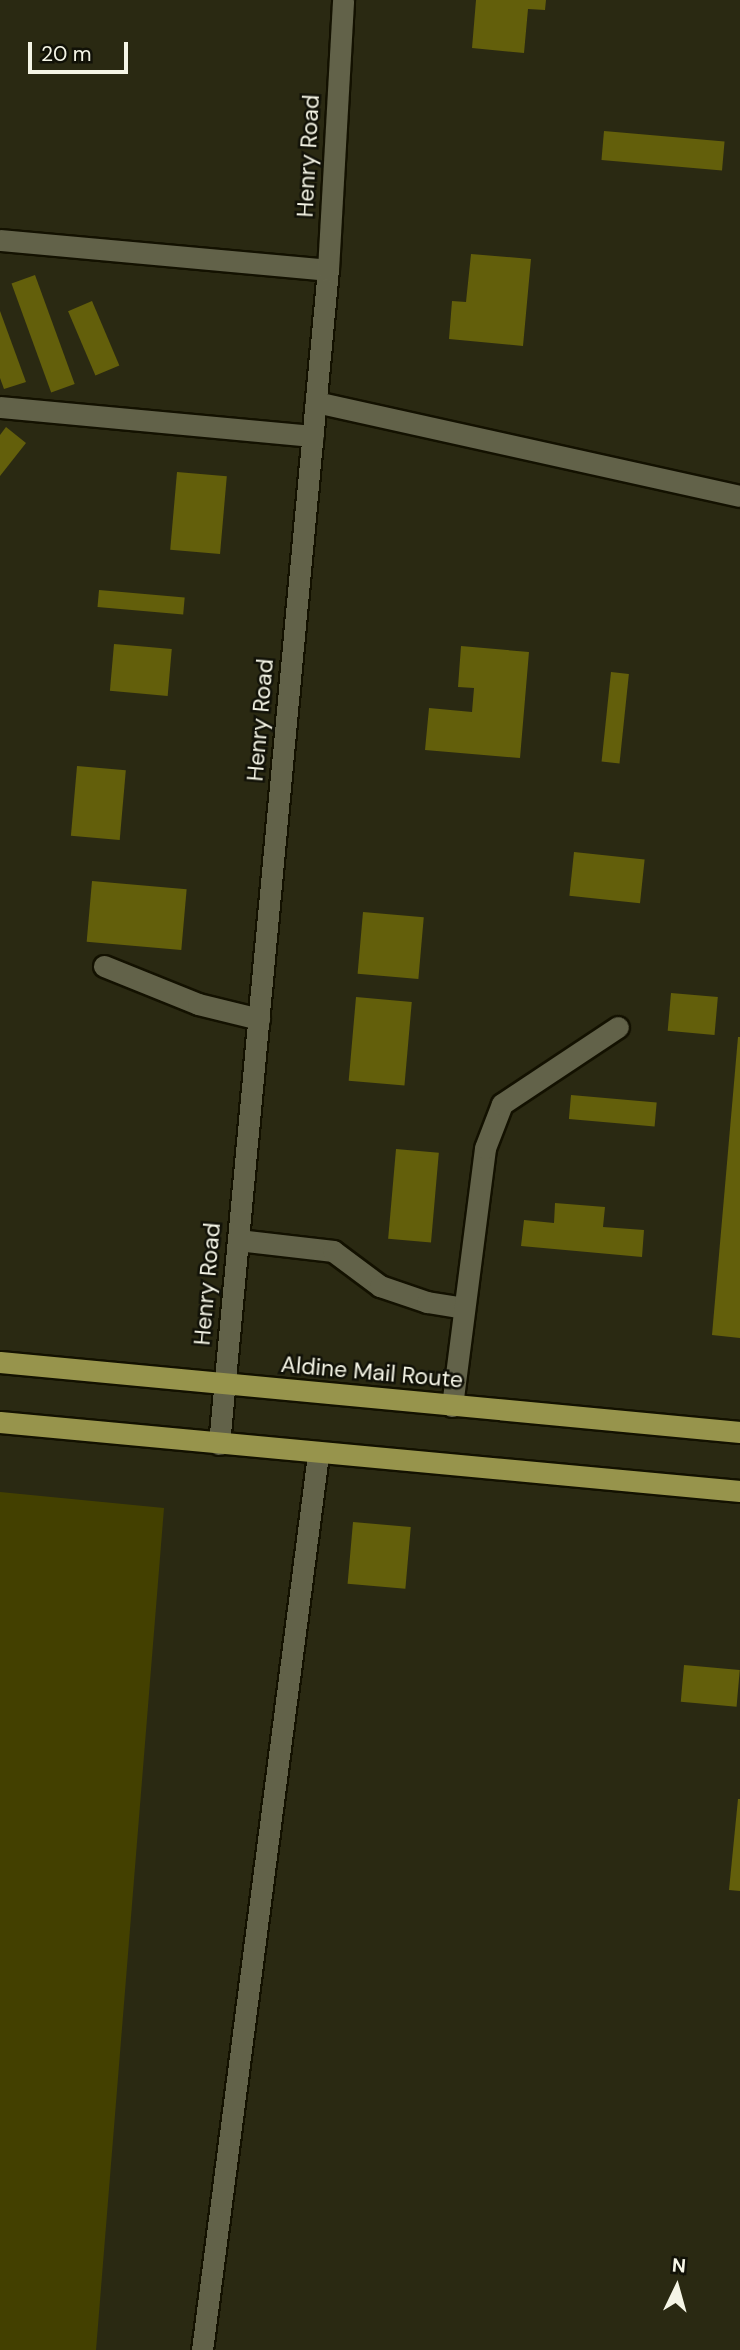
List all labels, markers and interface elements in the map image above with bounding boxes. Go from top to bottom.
scale bar [32,28,131,72]
text: 20 m [41,40,92,68]
street label: Henry Road [291,94,325,218]
street label: Henry Road [241,658,279,782]
street label: Henry Road [188,1222,226,1346]
street label: Aldine Mail Route [280,1350,464,1394]
north arrow [642,2252,712,2322]
text: N [671,2253,687,2279]

